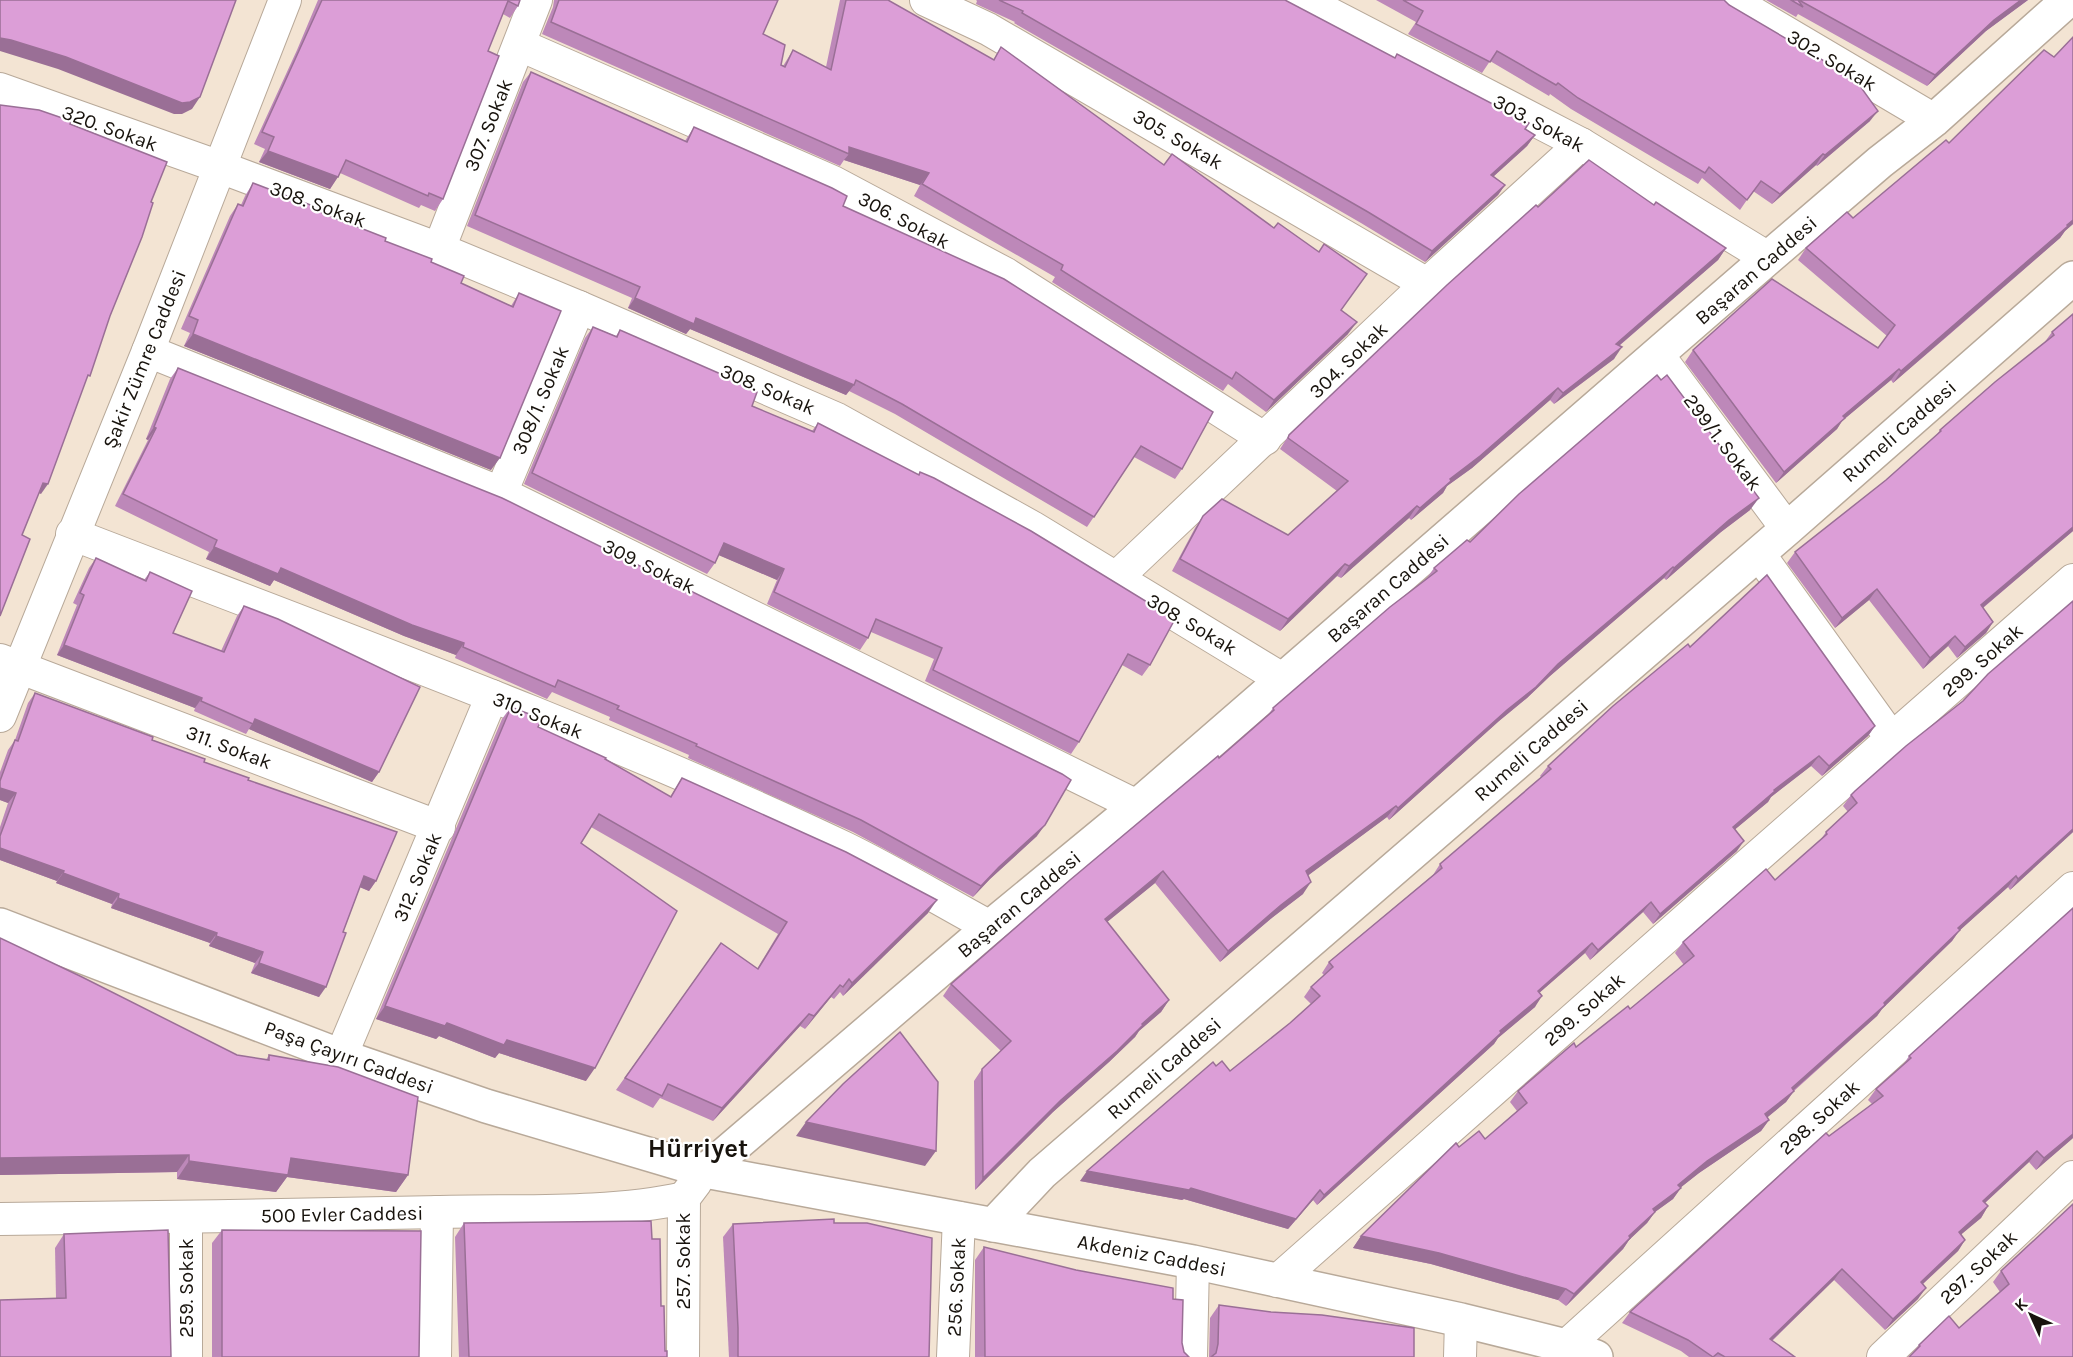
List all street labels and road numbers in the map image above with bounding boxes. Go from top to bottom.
street label: 302. Sokak [1783,25,1881,96]
street label: 307. Sokak [459,75,517,175]
street label: 303. Sokak [1489,90,1588,157]
street label: 320. Sokak [59,101,161,156]
street label: 305. Sokak [1129,105,1227,174]
street label: 308. Sokak [267,176,369,233]
street label: 306. Sokak [854,187,953,254]
street label: Başaran Caddesi [1691,211,1822,329]
street label: Şakir Zümre Caddesi [98,266,191,452]
street label: 304. Sokak [1304,317,1392,403]
street label: 308/1. Sokak [507,342,574,458]
street label: 308. Sokak [717,359,819,420]
street label: Rumeli Caddesi [1838,376,1961,487]
street label: 299/1. Sokak [1679,389,1766,495]
street label: Başaran Caddesi [1323,529,1454,647]
street label: 309. Sokak [599,534,699,599]
street label: 308. Sokak [1143,589,1241,660]
street label: 299. Sokak [1937,619,2027,702]
street label: 310. Sokak [489,687,586,744]
street label: Rumeli Caddesi [1470,695,1593,806]
street label: 311. Sokak [183,721,275,774]
street label: 312. Sokak [388,829,447,925]
street label: Başaran Caddesi [953,846,1086,963]
street label: 299. Sokak [1539,968,1629,1051]
street label: Rumeli Caddesi [1103,1013,1226,1124]
street label: Paşa Çayırı Caddesi [261,1016,437,1099]
street label: 298. Sokak [1774,1075,1864,1159]
street label: 500 Evler Caddesi [261,1202,424,1227]
street label: 257. Sokak [672,1212,695,1310]
street label: 297. Sokak [1935,1226,2022,1309]
street label: Akdeniz Caddesi [1076,1230,1228,1281]
street label: 256. Sokak [942,1237,971,1337]
street label: 259. Sokak [175,1238,198,1338]

